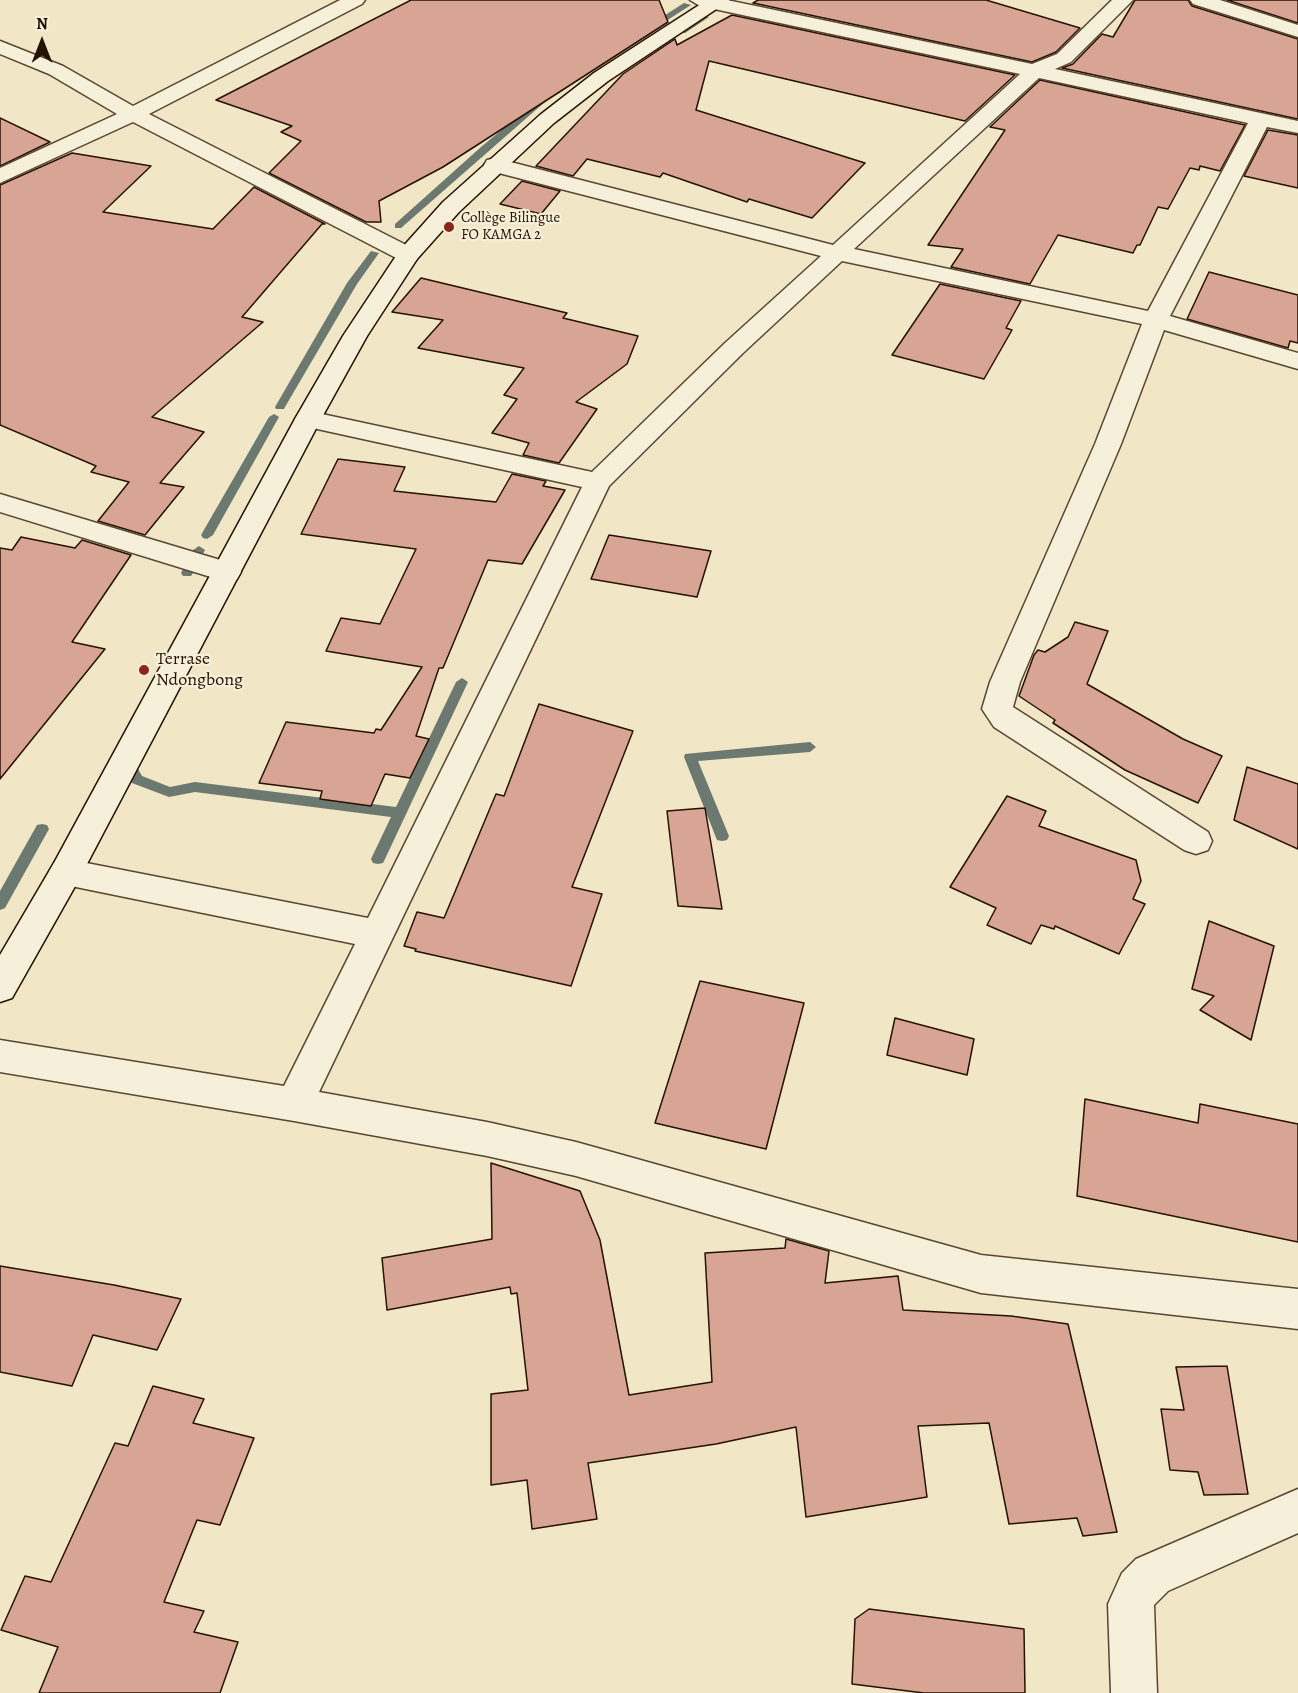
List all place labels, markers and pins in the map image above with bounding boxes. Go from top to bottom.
place label: Collège Bilingue FO KAMGA 2 [461,209,560,244]
marker: Collège Bilingue FO KAMGA 2 [442,220,456,234]
place label: Terrase Ndongbong [156,649,243,692]
marker: Terrase Ndongbong [137,663,151,677]

